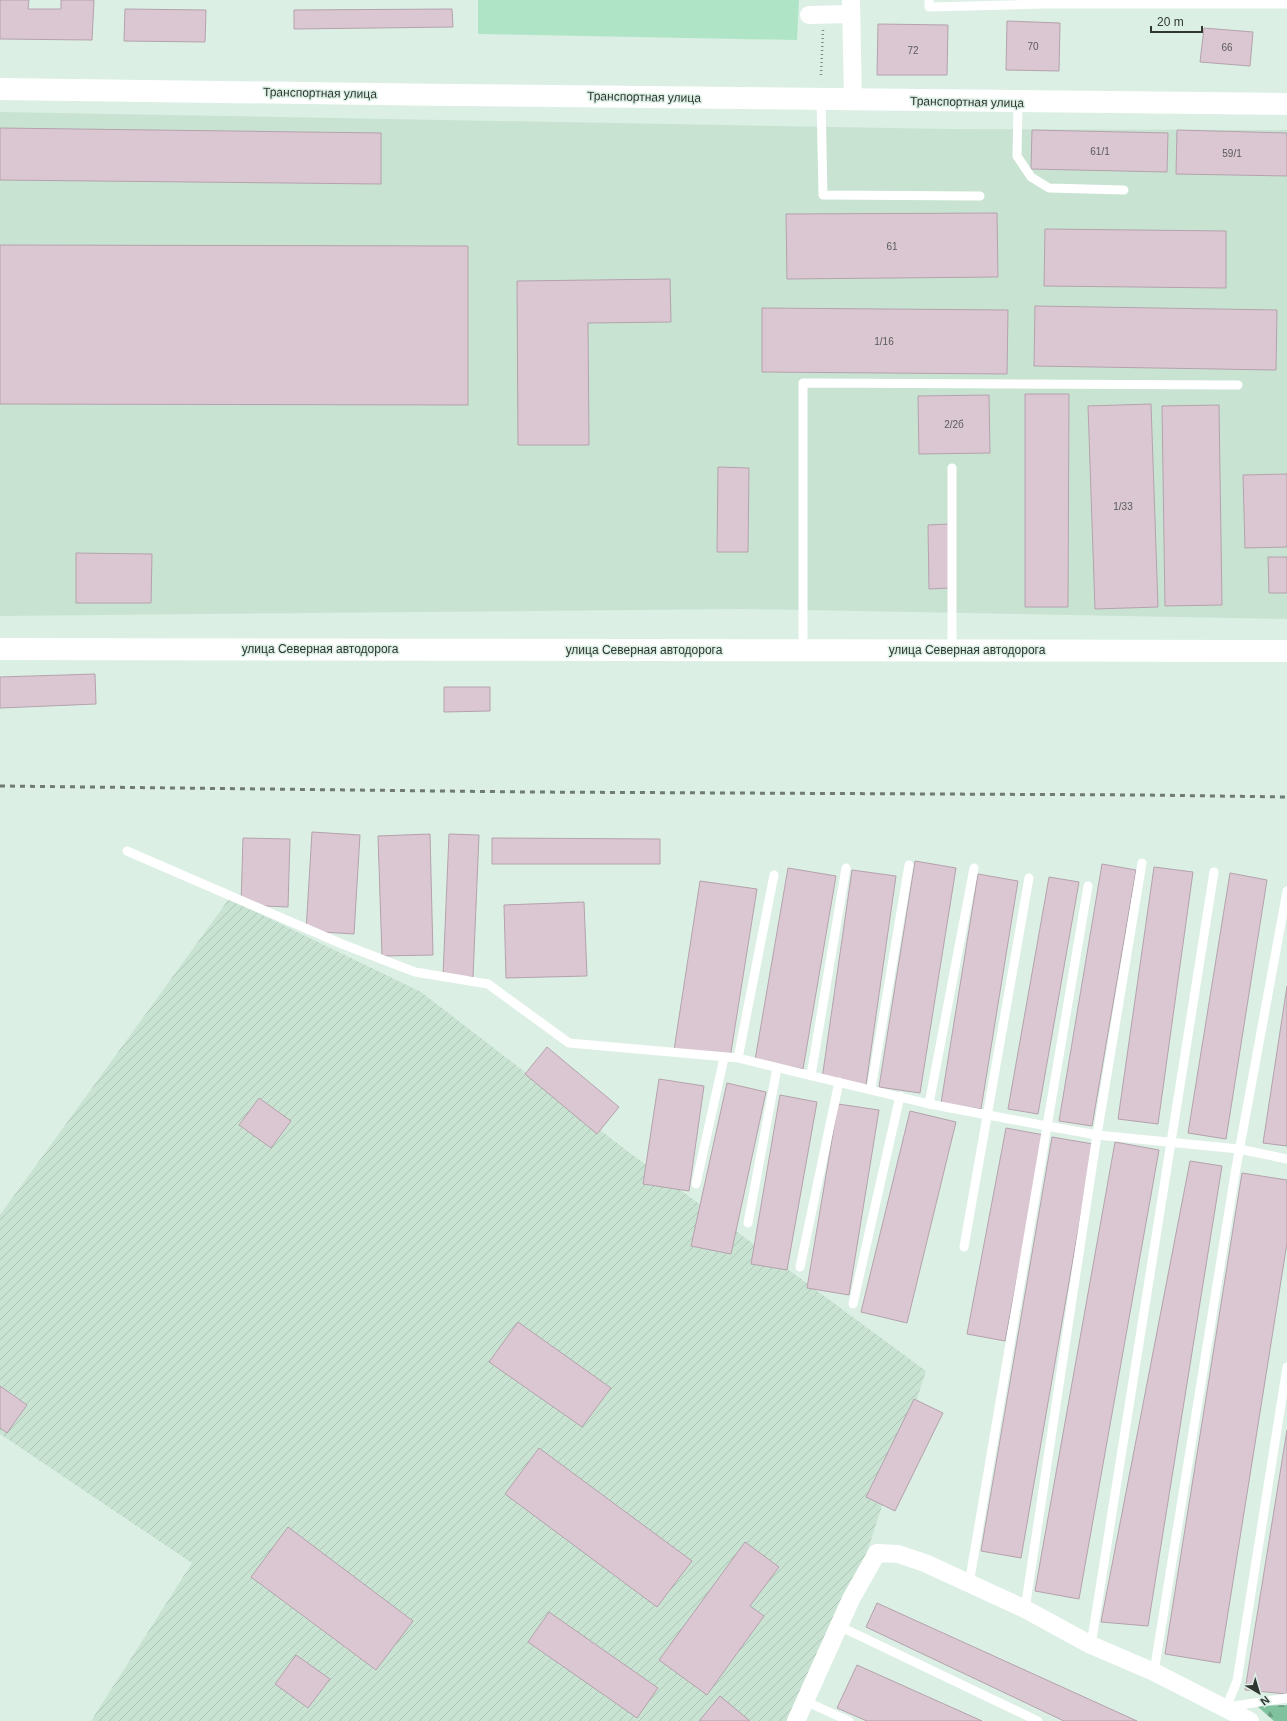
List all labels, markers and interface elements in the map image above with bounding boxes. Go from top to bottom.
scale bar [1151,8,1202,34]
text: 20 m [1157,15,1184,29]
house number: 70 [1027,41,1039,52]
house number: 66 [1221,42,1233,53]
house number: 72 [907,45,919,56]
street label: Транспортная улица [263,85,377,101]
street label: Транспортная улица [587,89,701,105]
street label: Транспортная улица [910,94,1024,110]
house number: 61/1 [1090,146,1110,157]
house number: 59/1 [1222,148,1242,159]
house number: 61 [886,241,898,252]
house number: 1/16 [874,336,894,347]
house number: 2/2б [944,419,964,430]
house number: 1/33 [1113,501,1133,512]
street label: улица Северная автодорога [242,642,399,656]
street label: улица Северная автодорога [566,643,723,657]
street label: улица Северная автодорога [889,643,1046,657]
north arrow [1239,1673,1279,1713]
text: N [1258,1694,1272,1708]

